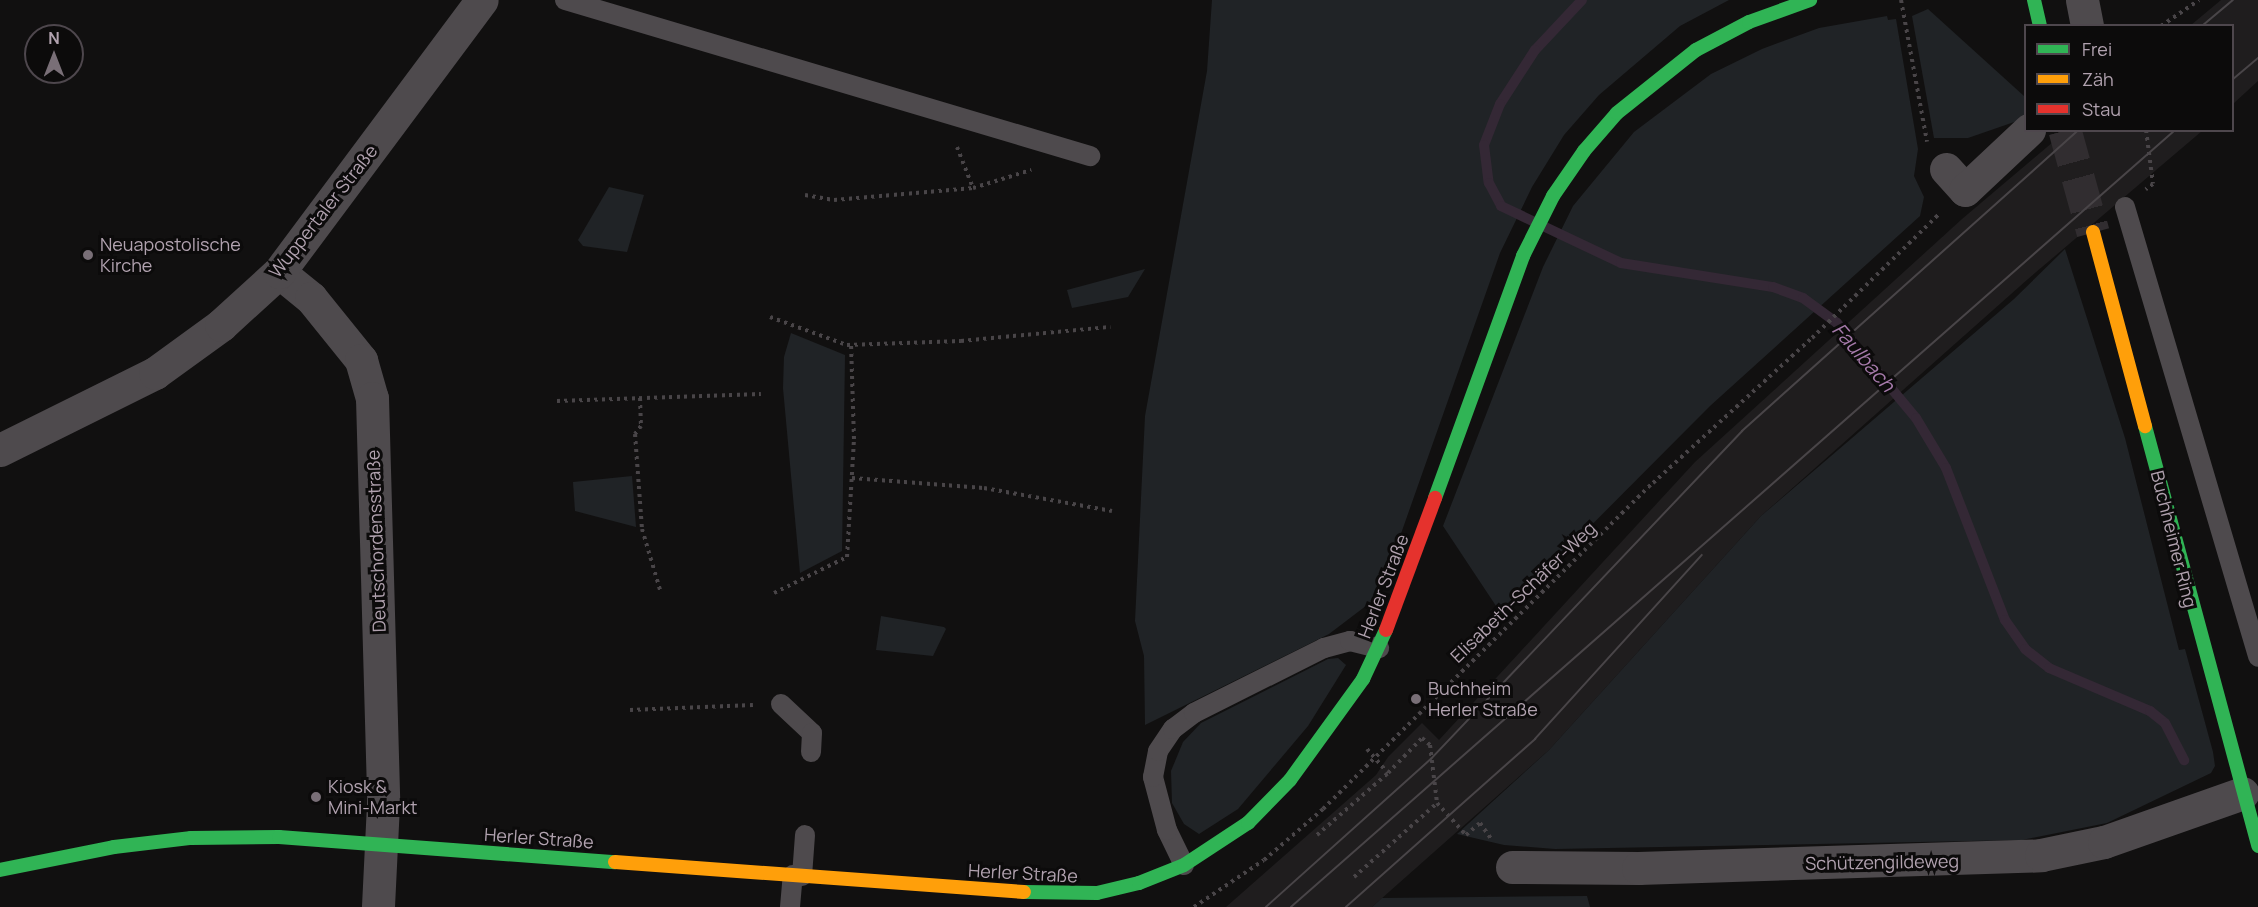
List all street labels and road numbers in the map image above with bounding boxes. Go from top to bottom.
street label: Wuppertaler Straße [264,140,382,282]
street label: Deutschordensstraße [362,449,390,633]
street label: Buchheimer Ring [2147,468,2201,610]
street label: Elisabeth-Schäfer-Weg [1446,517,1600,667]
street label: Herler Straße [1353,531,1413,641]
street label: Herler Straße [483,823,595,853]
street label: Schützengildeweg [1805,850,1959,874]
street label: Herler Straße [968,859,1078,887]

